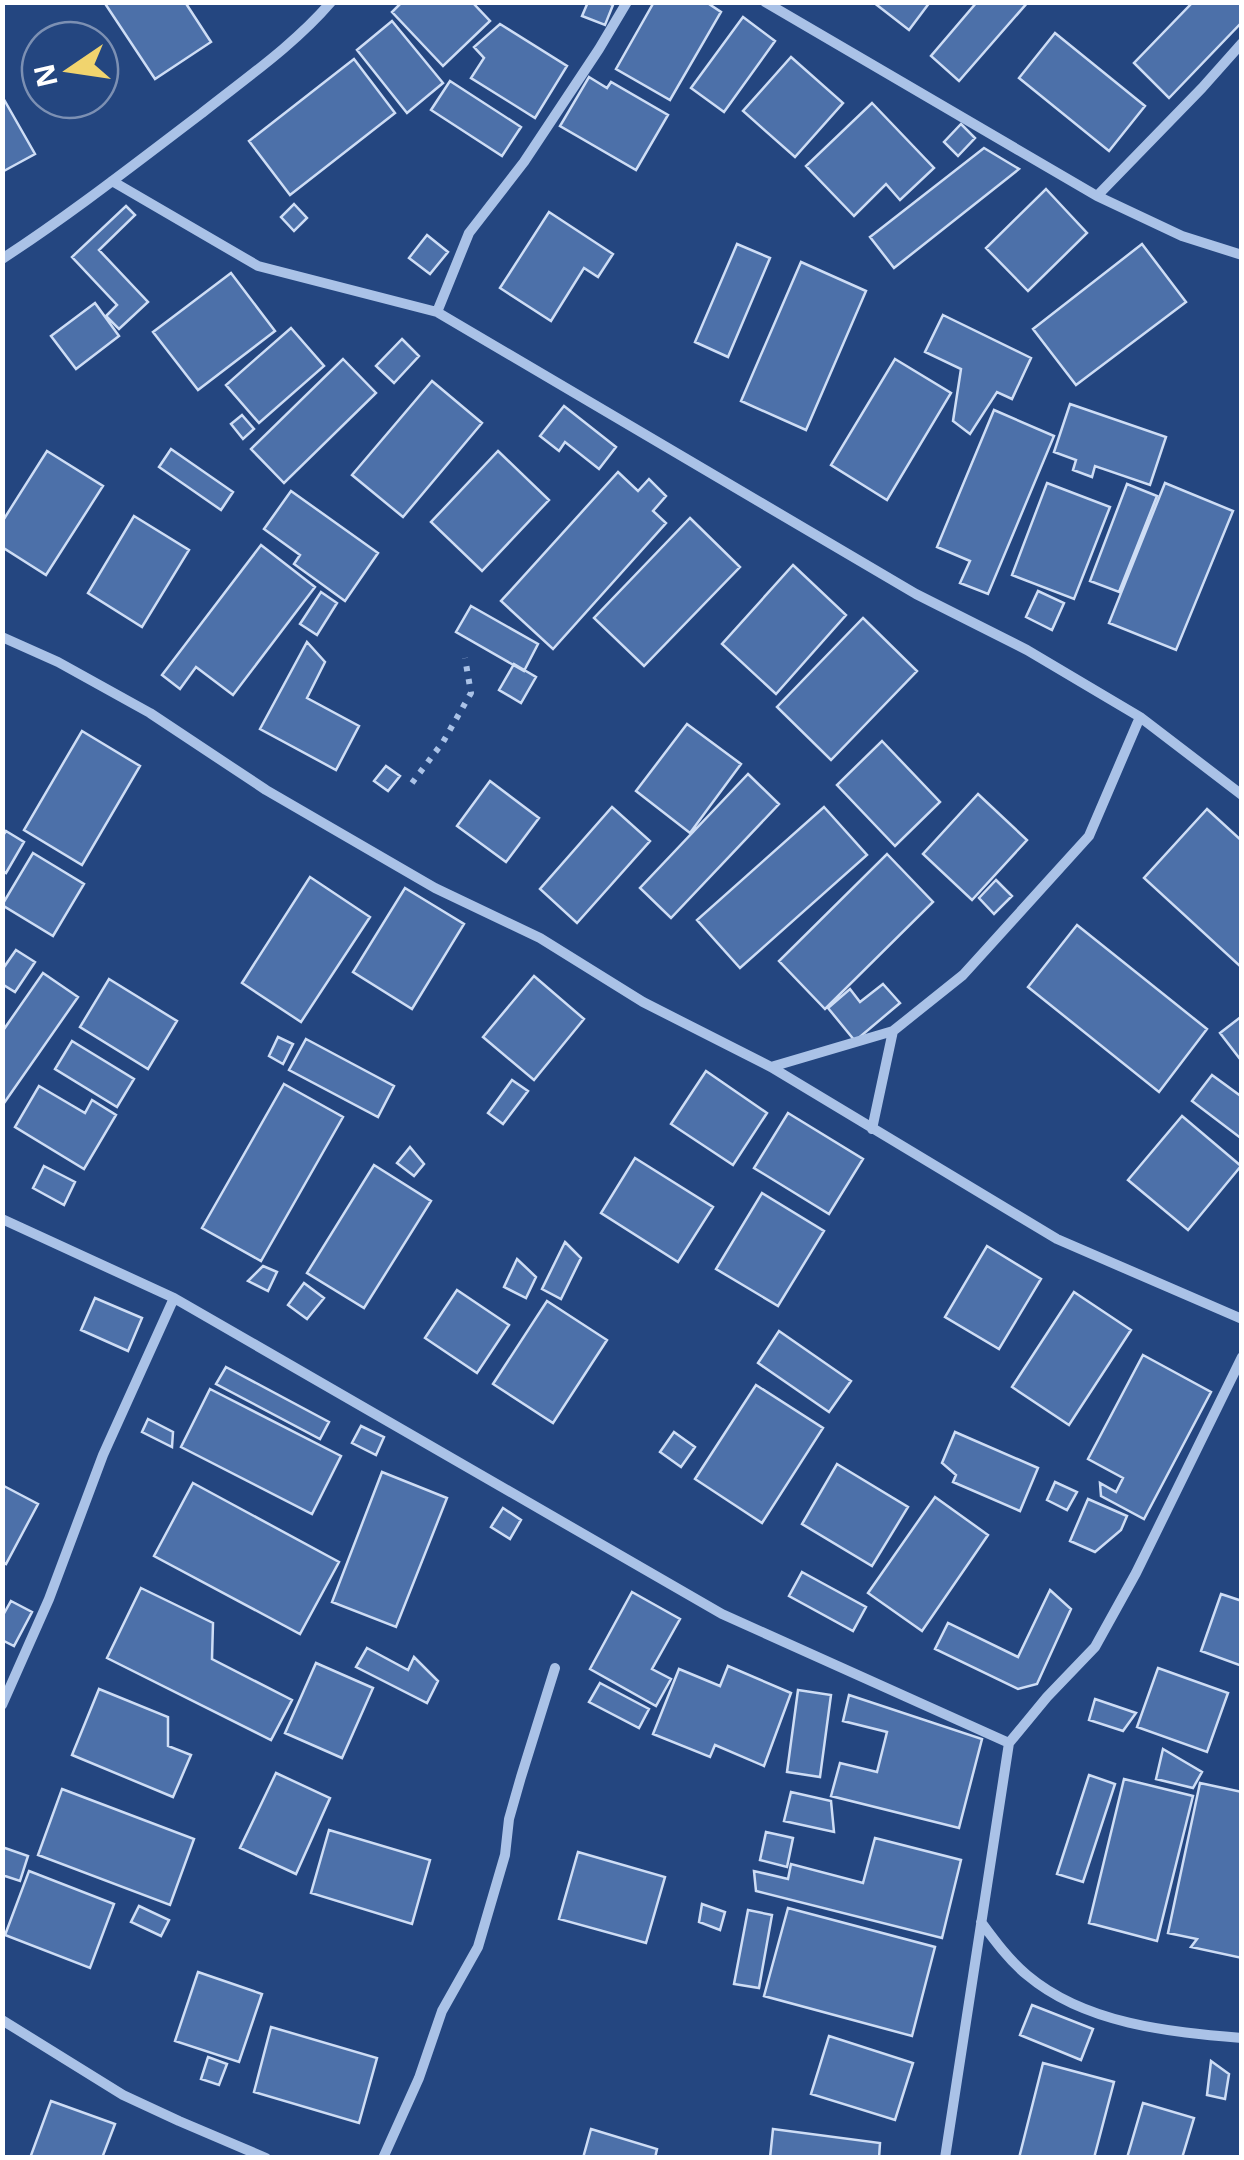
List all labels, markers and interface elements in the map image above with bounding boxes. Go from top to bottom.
north arrow [20,20,120,120]
text: N [24,60,66,91]

